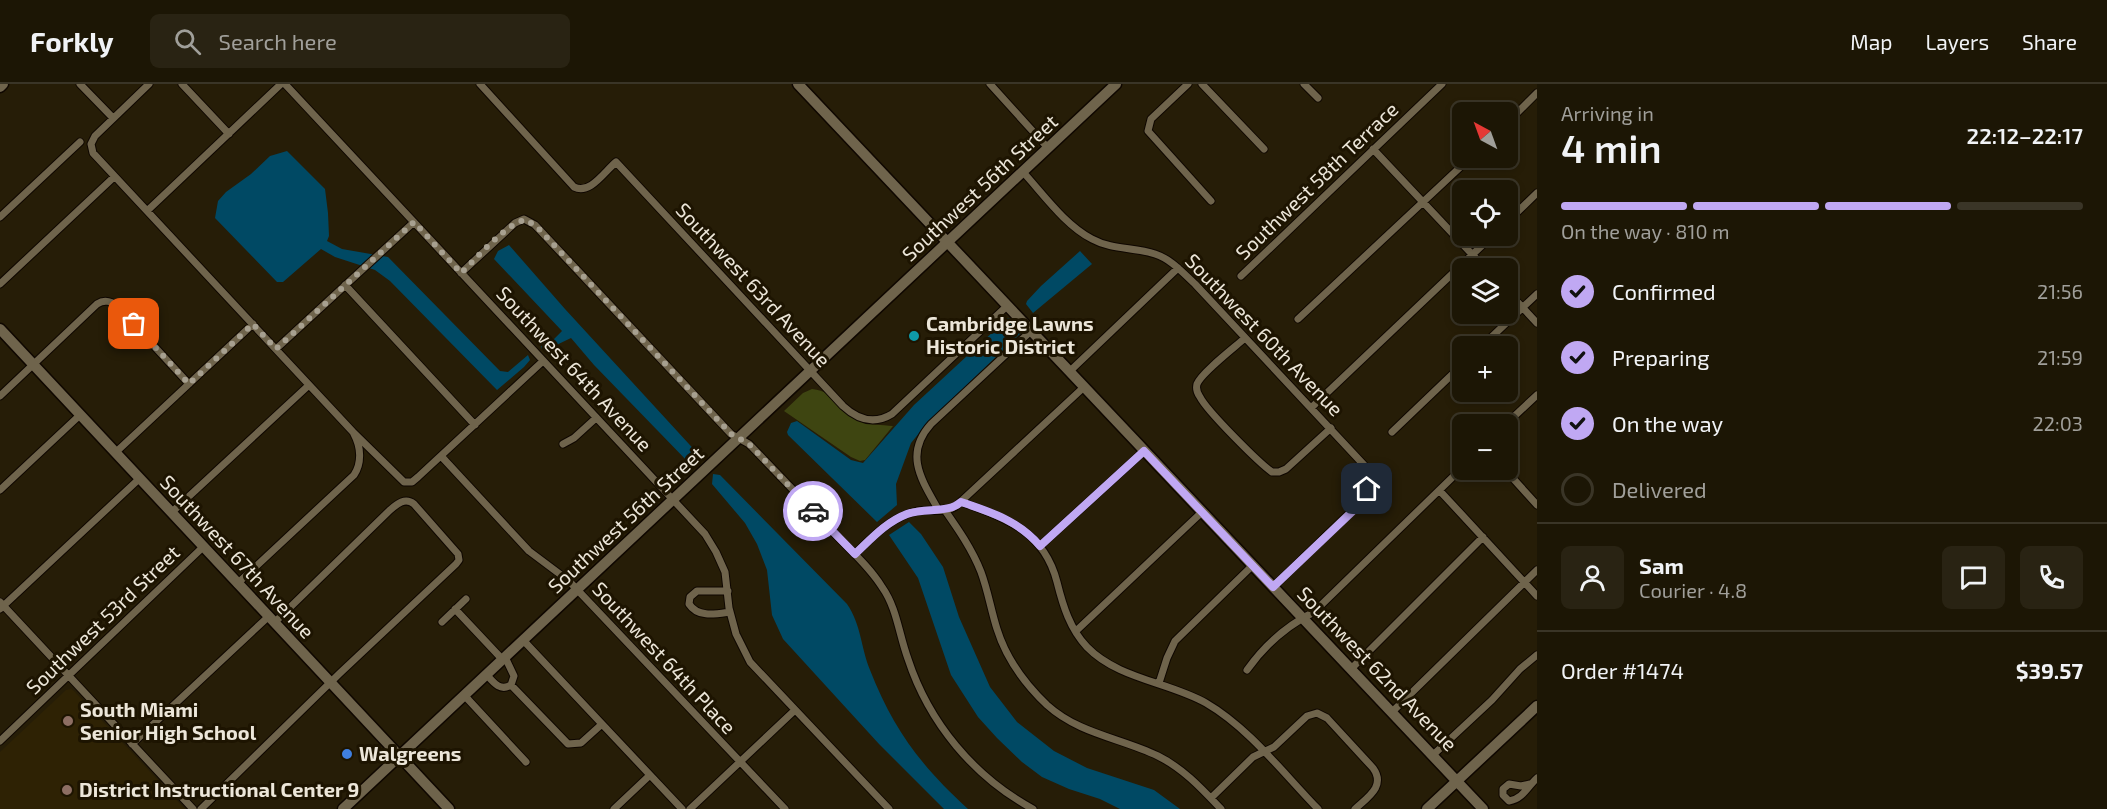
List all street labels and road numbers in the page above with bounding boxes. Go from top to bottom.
street label: Southwest 58th Terrace [1230,97,1402,264]
street label: Southwest 56th Street [897,109,1062,266]
street label: Southwest 63rd Avenue [671,197,836,371]
street label: Southwest 60th Avenue [1181,248,1349,420]
street label: Southwest 64th Avenue [492,281,657,456]
street label: Southwest 56th Street [543,441,708,598]
street label: Southwest 67th Avenue [156,470,320,643]
street label: Southwest 53rd Street [21,540,184,699]
street label: Southwest 64th Place [588,576,741,738]
street label: Southwest 62nd Avenue [1293,581,1463,756]

